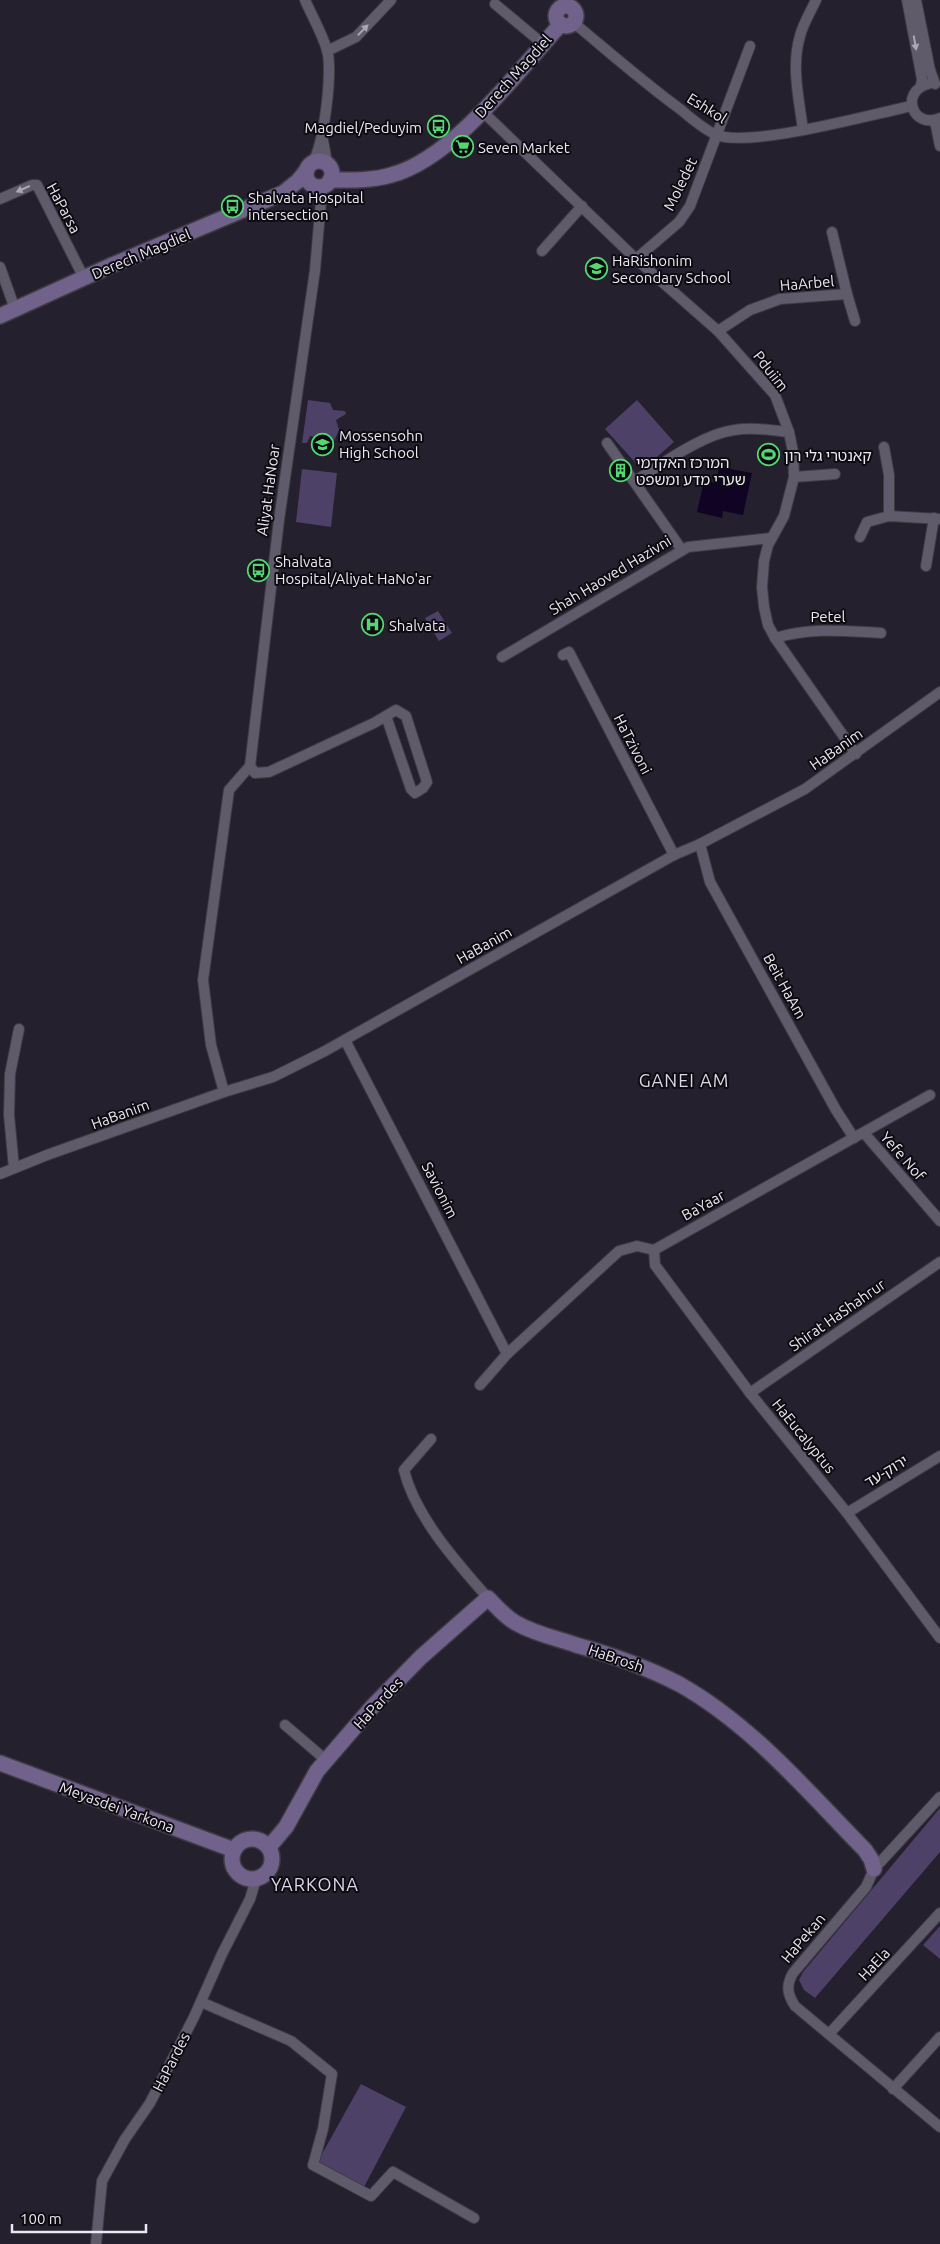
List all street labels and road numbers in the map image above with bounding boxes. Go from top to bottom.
street label: Derech Magdiel [471,31,555,121]
street label: Eshkol [684,89,730,127]
street label: Moledet [660,155,700,213]
street label: HaParsa [44,180,84,236]
street label: Derech Magdiel [89,225,193,282]
street label: HaArbel [779,272,835,294]
street label: Pduiim [750,347,792,395]
street label: Aliyat HaNoar [253,443,283,537]
street label: Shah Haoved Hazivni [546,532,674,618]
street label: Petel [810,608,846,625]
street label: HaTzivoni [611,711,655,777]
street label: HaBanim [806,725,866,773]
street label: HaBanim [453,923,515,967]
street label: Beit HaAm [760,951,810,1021]
street label: HaBanim [89,1096,151,1132]
street label: Yefe Nof [877,1128,929,1184]
street label: Savionim [419,1159,461,1221]
street label: BaYaar [679,1186,728,1224]
street label: Shirat HaShahrur [786,1275,889,1355]
street label: HaEucalyptus [769,1395,839,1477]
street label: ירוק-עד [861,1452,911,1490]
street label: HaBrosh [586,1641,646,1675]
street label: HaPardes [350,1674,406,1732]
street label: Meyasdei Yarkona [57,1778,177,1836]
street label: HaPekan [778,1910,828,1966]
street label: HaEla [855,1944,893,1984]
street label: HaPardes [149,2030,193,2094]

